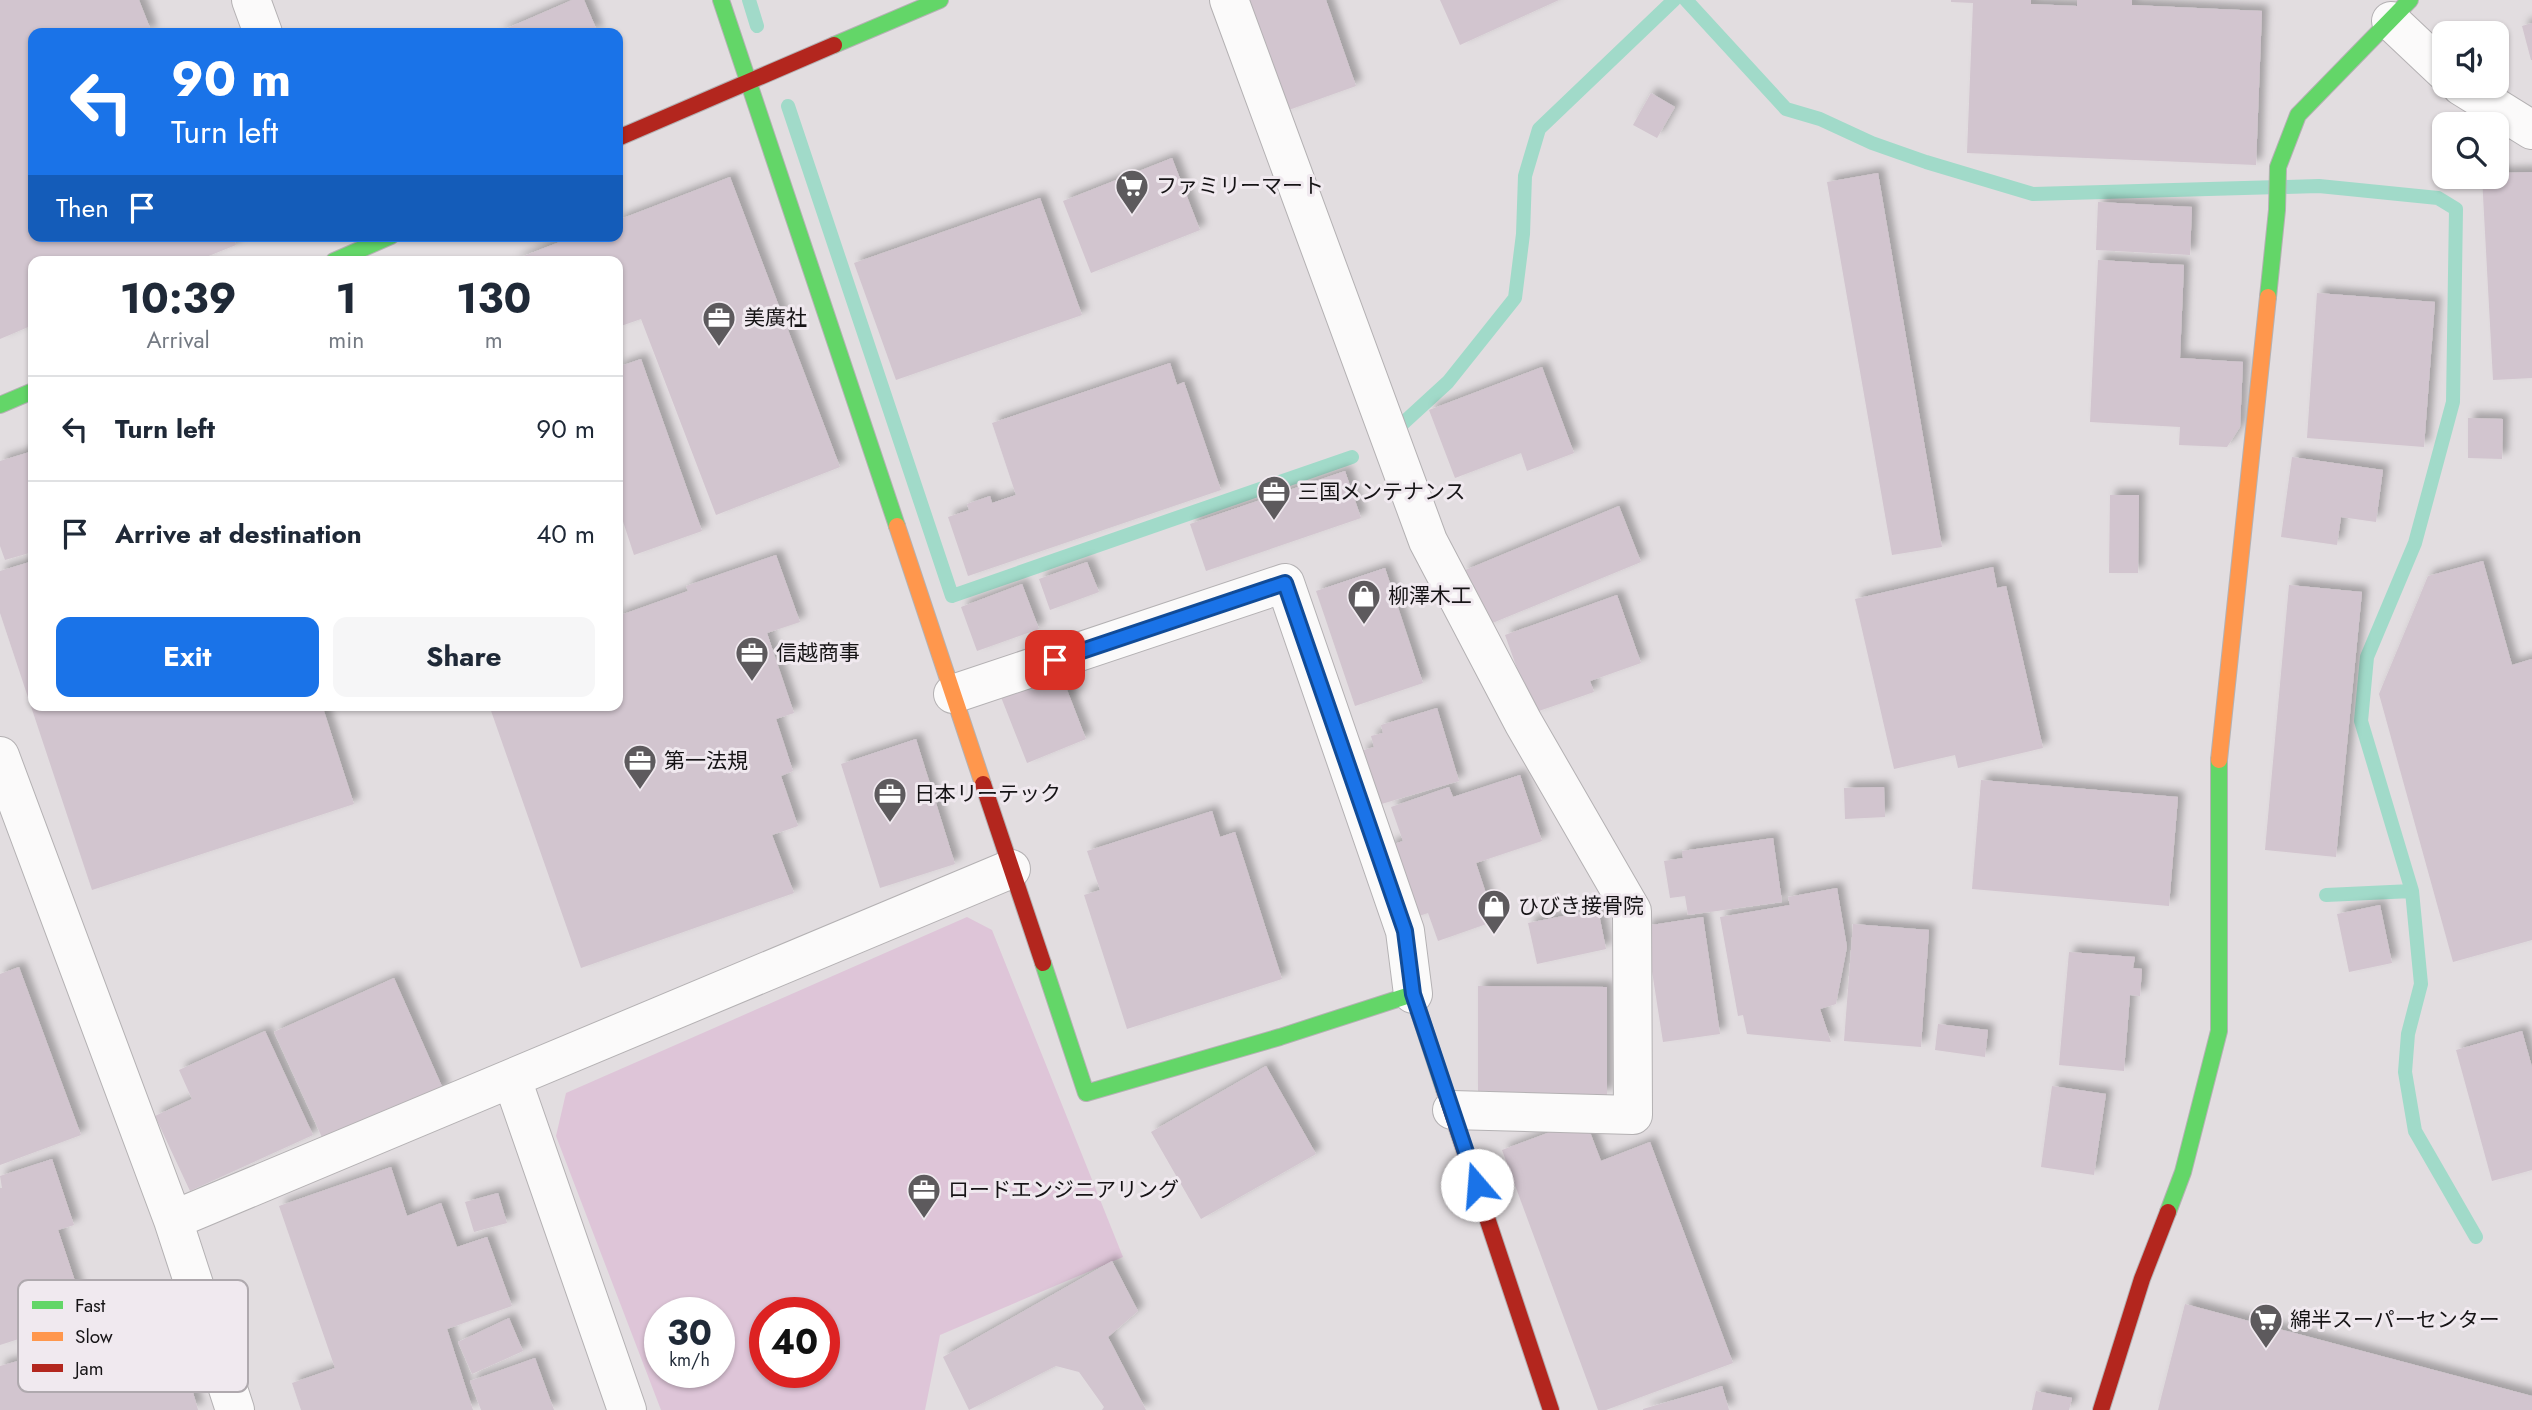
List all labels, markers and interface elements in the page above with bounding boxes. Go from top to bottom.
map controls [2432,21,2509,189]
button: sound [2432,21,2509,98]
text: 90 m [171,44,291,114]
icon: left [56,56,147,147]
text: Turn left [171,109,278,155]
button: search [2432,112,2509,189]
supermarket icon: ファミリーマート [1113,167,1151,216]
place label: ファミリーマート [1156,171,1324,201]
text: Then [56,189,109,227]
icon: arrive [123,189,161,227]
text: 10:39 [120,268,237,329]
text: 1 [336,268,357,329]
text: 130 [456,268,531,329]
office icon: 美廣社 [700,299,738,348]
place label: 美廣社 [744,303,807,333]
text: Arrival [146,323,210,357]
text: min [328,323,364,357]
text: m [485,323,503,357]
icon: left [56,410,94,448]
text: Turn left [115,410,215,448]
text: 90 m [536,410,595,448]
office icon: 三国メンテナンス [1255,473,1293,522]
place label: 三国メンテナンス [1298,477,1466,507]
icon: arrive [56,515,94,553]
text: Arrive at destination [115,515,362,553]
text: 40 m [536,515,595,553]
shop icon: 柳澤木工 [1345,577,1383,626]
place label: 柳澤木工 [1388,581,1472,611]
button: Exit [56,617,319,697]
button: Share [333,617,595,697]
pin [1025,630,1085,690]
office icon: 信越商事 [733,634,771,683]
place label: 信越商事 [776,638,860,668]
icon: arrive [1036,641,1074,679]
office icon: 第一法規 [621,742,659,791]
place label: 第一法規 [664,746,748,776]
office icon: 日本リーテック [871,775,909,824]
place label: 日本リーテック [914,779,1061,809]
shop icon: ひびき接骨院 [1475,887,1513,936]
place label: ひびき接骨院 [1518,891,1644,921]
position arrow [1440,1148,1514,1222]
office icon: ロードエンジニアリング [905,1171,943,1220]
place label: ロードエンジニアリング [948,1175,1179,1205]
legend [18,1280,248,1392]
text: Fast [75,1292,106,1319]
speed limit sign: 40 [749,1297,840,1388]
supermarket icon: 綿半スーパーセンター [2247,1301,2285,1350]
place label: 綿半スーパーセンター [2290,1305,2500,1335]
text: 30 [667,1308,712,1358]
text: Slow [75,1323,113,1350]
text: km/h [669,1347,710,1373]
text: Jam [72,1355,104,1382]

